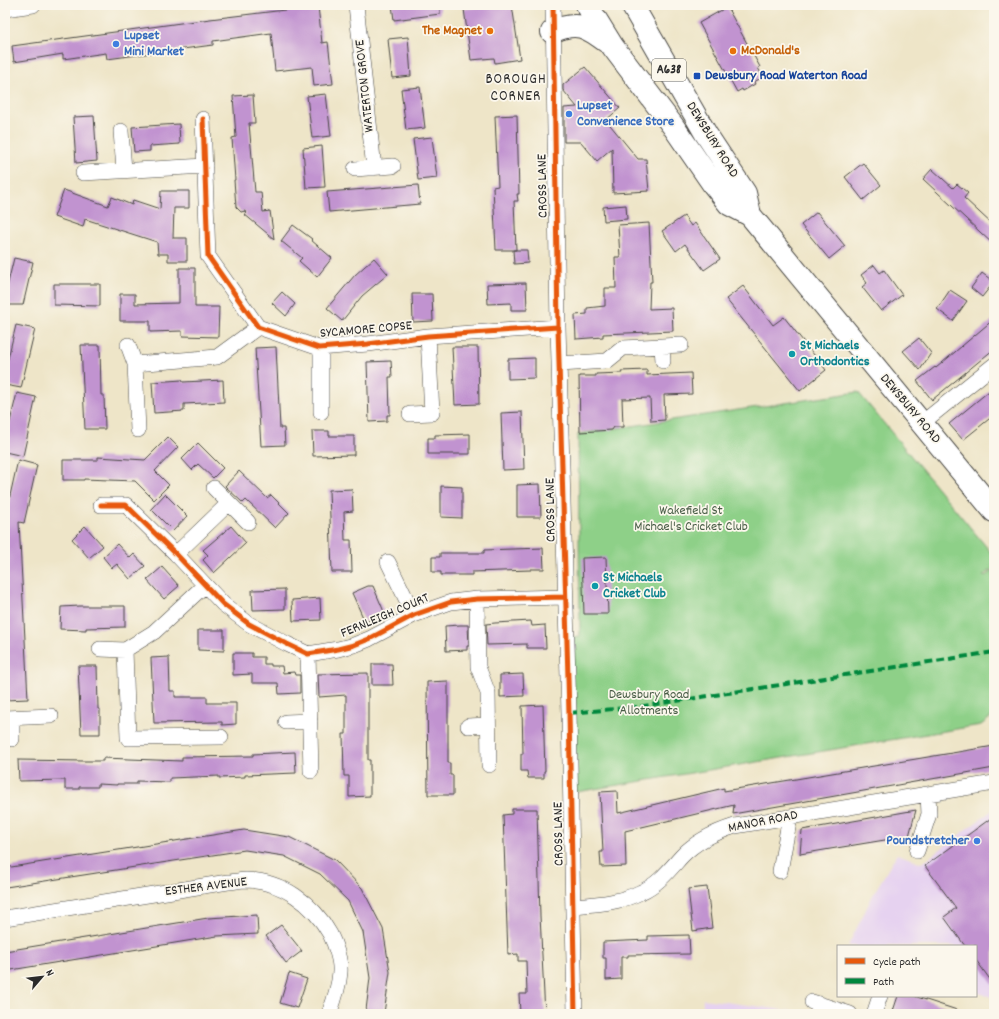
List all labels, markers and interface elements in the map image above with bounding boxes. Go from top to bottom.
place label: The Magnet [422,21,483,41]
place label: Lupset Mini Market [124,26,185,62]
marker: The Magnet [485,26,495,36]
street label: WATERTON GROVE [350,38,380,133]
marker: Lupset Mini Market [111,39,121,49]
place label: McDonald's [741,41,800,61]
marker: McDonald's [728,46,738,56]
road number: A638 [652,59,686,81]
place label: Dewsbury Road Waterton Road [705,66,868,86]
district label: BOROUGH CORNER [485,69,547,108]
marker: Dewsbury Road Waterton Road [692,71,702,81]
place label: Lupset Convenience Store [577,96,674,132]
street label: DEWSBURY ROAD [681,98,743,182]
marker: Lupset Convenience Store [564,109,574,119]
street label: CROSS LANE [532,153,554,218]
street label: SYCAMORE COPSE [319,316,413,344]
place label: St Michaels Orthodontics [800,336,870,372]
marker: St Michaels Orthodontics [787,349,797,359]
street label: DEWSBURY ROAD [875,370,945,448]
street label: CROSS LANE [540,477,562,542]
park label: Wakefield St Michael's Cricket Club [634,501,748,537]
place label: St Michaels Cricket Club [603,568,666,604]
marker: St Michaels Cricket Club [590,581,600,591]
street label: FERNLEIGH COURT [338,588,433,644]
park label: Dewsbury Road Allotments [609,685,689,721]
street label: CROSS LANE [548,801,570,866]
street label: MANOR ROAD [726,805,800,839]
place label: Poundstretcher [886,831,970,851]
marker: Poundstretcher [972,836,982,846]
street label: ESTHER AVENUE [164,872,249,902]
legend [837,945,977,997]
text: Cycle path [873,954,921,971]
north arrow [22,957,62,997]
text: N [41,967,58,980]
text: Path [873,974,894,991]

